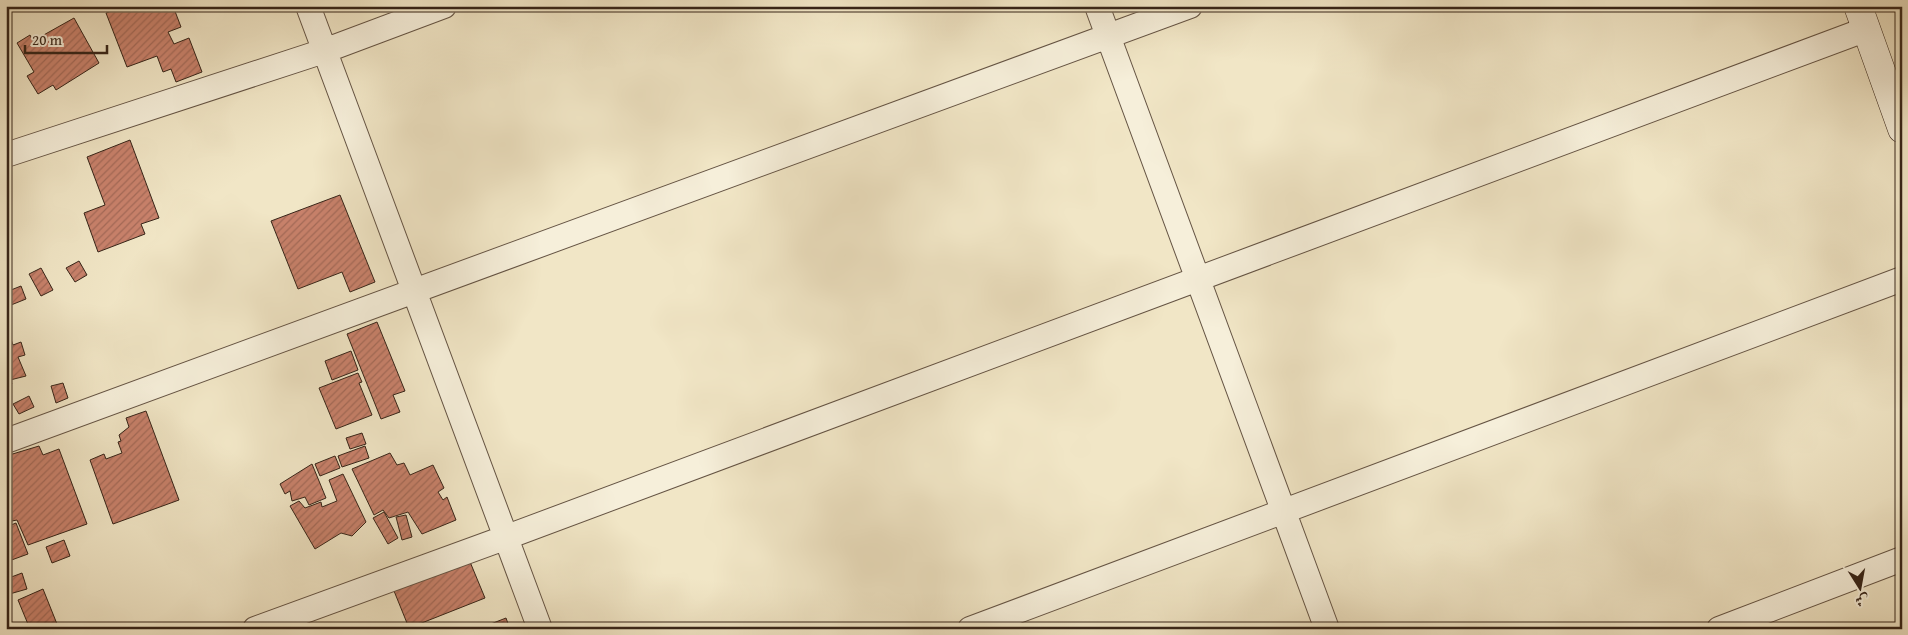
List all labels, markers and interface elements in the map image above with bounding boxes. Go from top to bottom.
scale bar [25,22,108,54]
text: 20 m [32,29,63,50]
north arrow [1836,562,1886,612]
text: ش [1854,590,1871,612]

